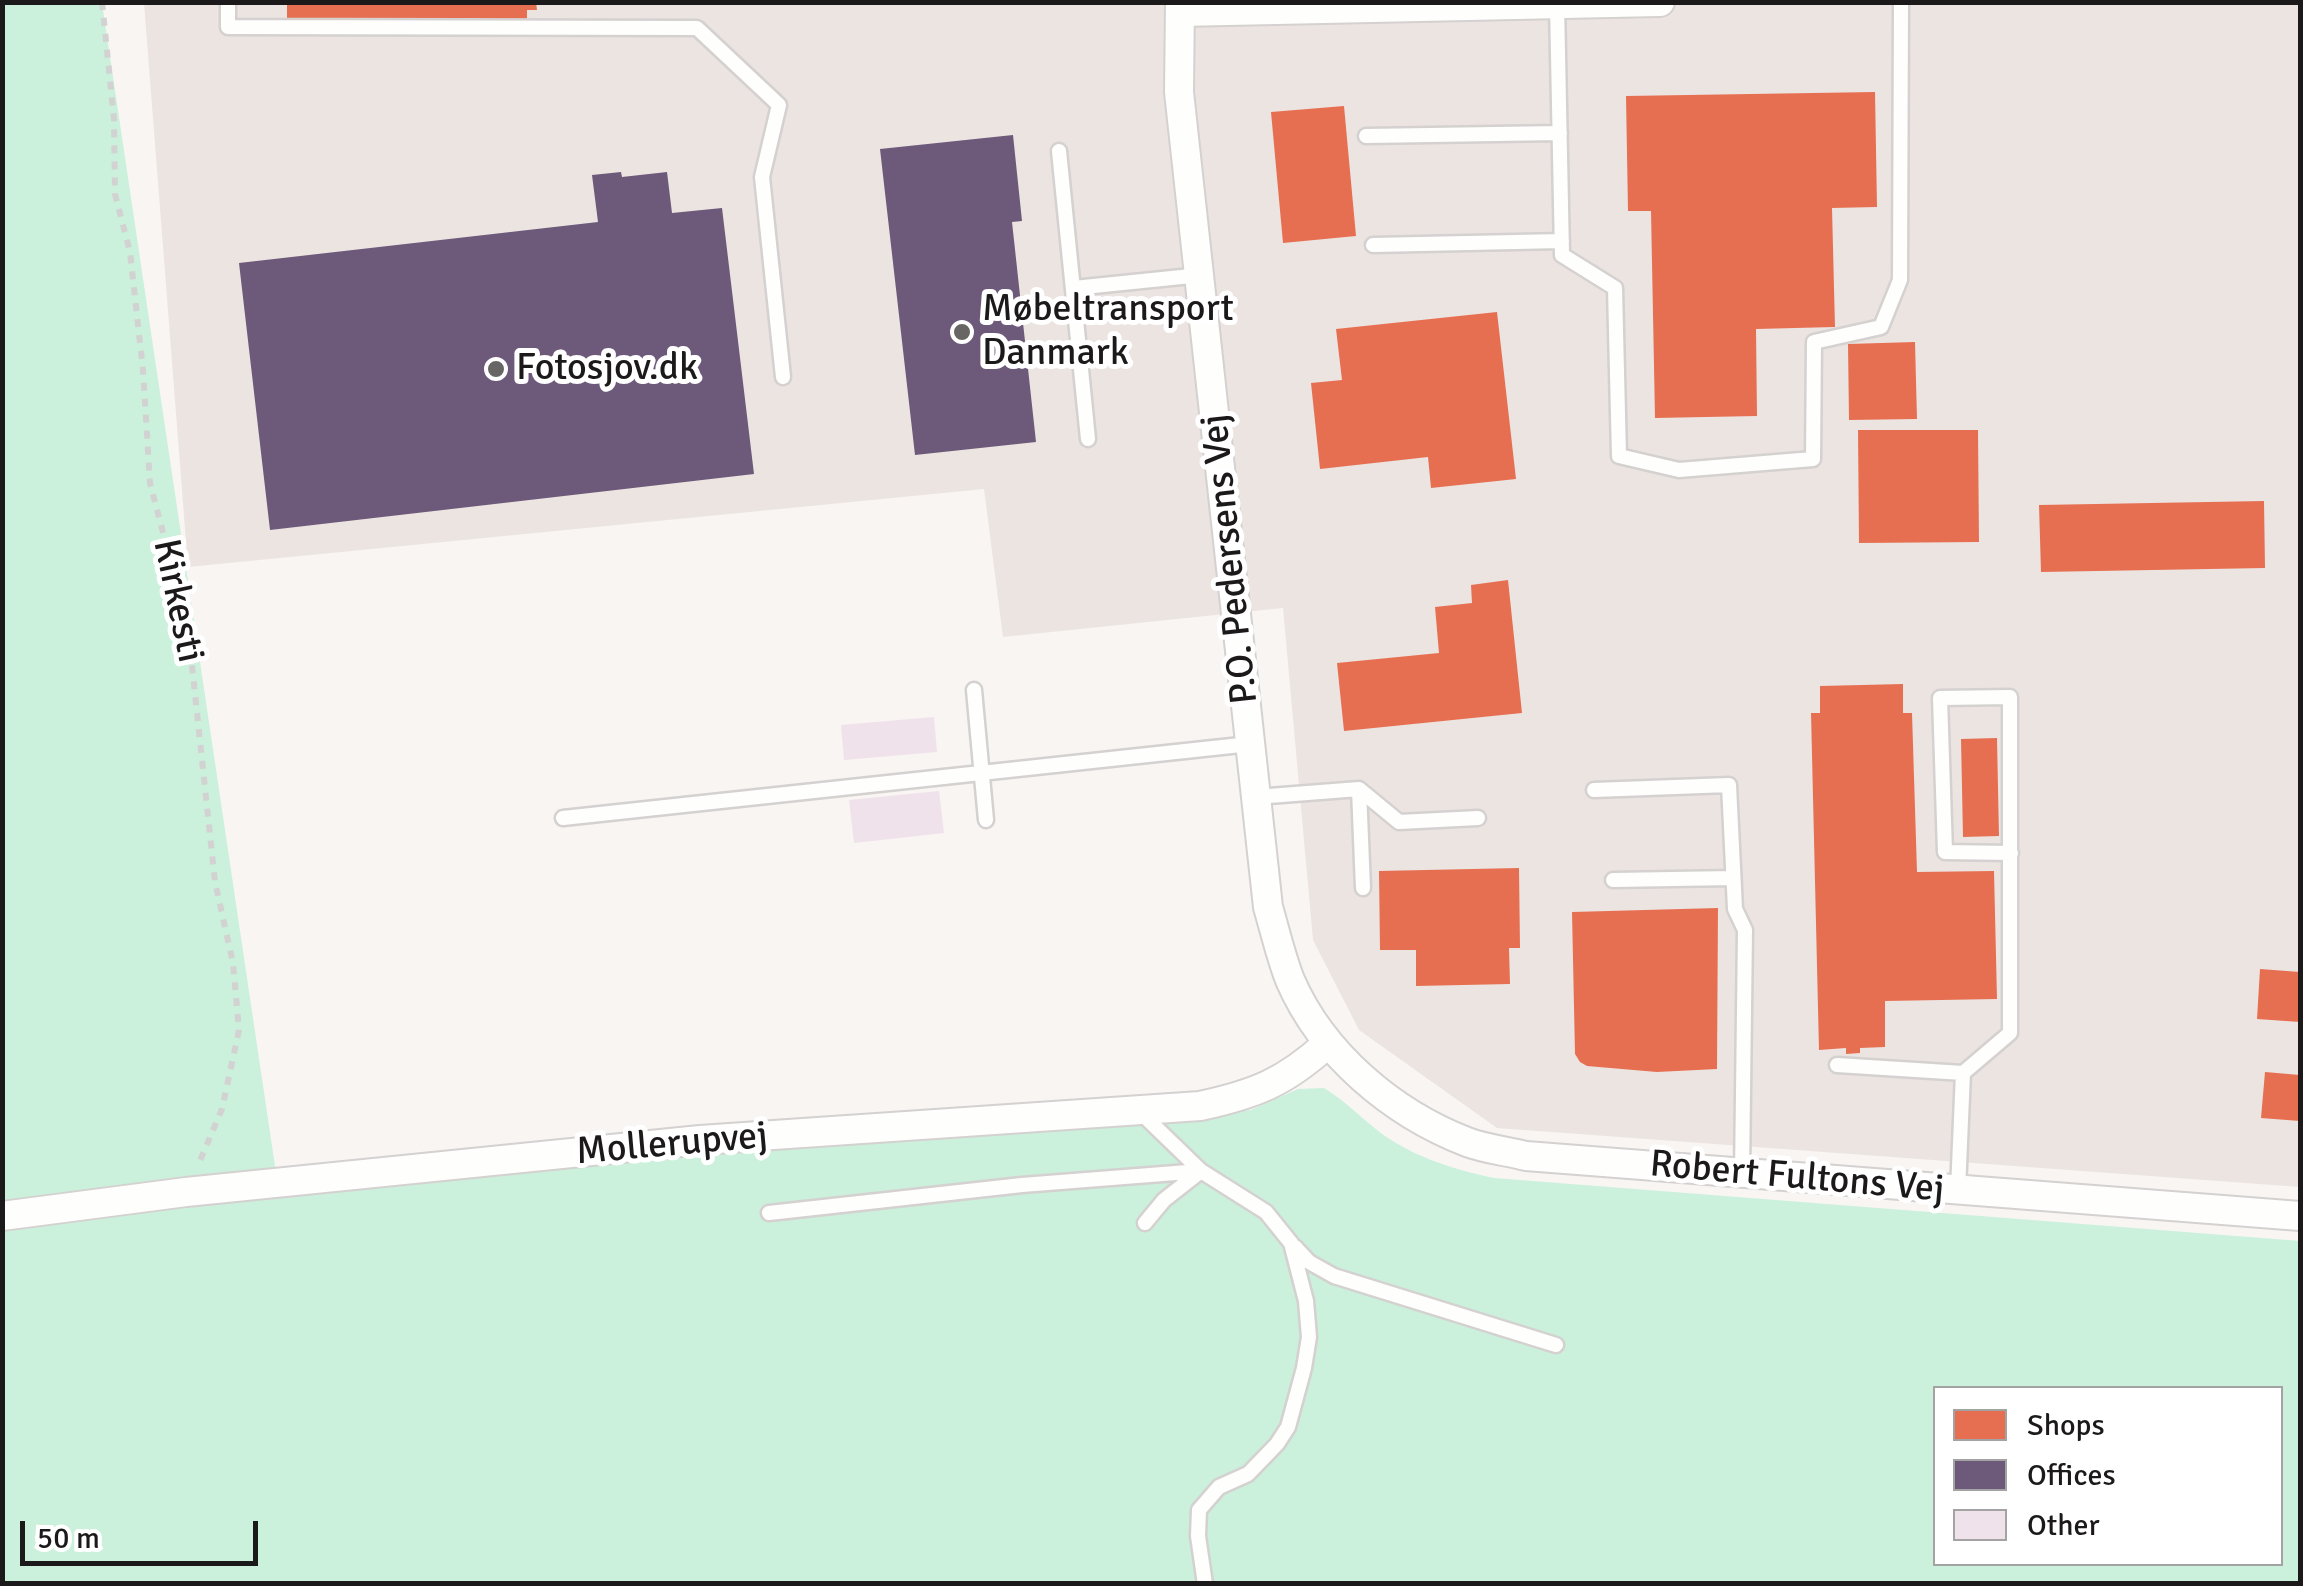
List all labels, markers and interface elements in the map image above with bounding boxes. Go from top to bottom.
place label: Møbeltransport Danmark [982,287,1234,376]
marker: Møbeltransport Danmark [951,321,973,343]
place label: Fotosjov.dk [516,346,698,392]
marker: Fotosjov.dk [485,358,507,380]
street label: P.O. Pedersens Vej [1193,412,1269,706]
street label: Kirkesti [142,535,212,667]
street label: Mollerupvej [574,1114,770,1176]
street label: Robert Fultons Vej [1648,1142,1946,1214]
legend [1933,1386,2283,1566]
text: Shops [2027,1407,2105,1444]
text: Offices [2027,1457,2116,1494]
scale bar [25,1501,262,1563]
text: Other [2027,1507,2100,1544]
text: 50 m [37,1520,100,1557]

